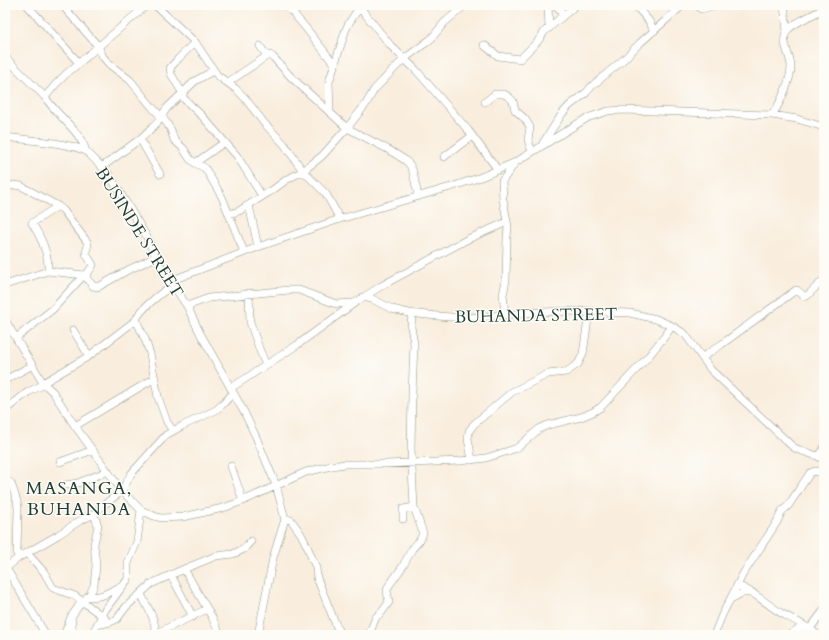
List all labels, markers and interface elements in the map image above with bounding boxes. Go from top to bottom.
street label: BUSINDE STREET [90,163,189,302]
street label: BUHANDA STREET [454,303,618,328]
district label: MASANGA, BUHANDA [26,476,132,522]

